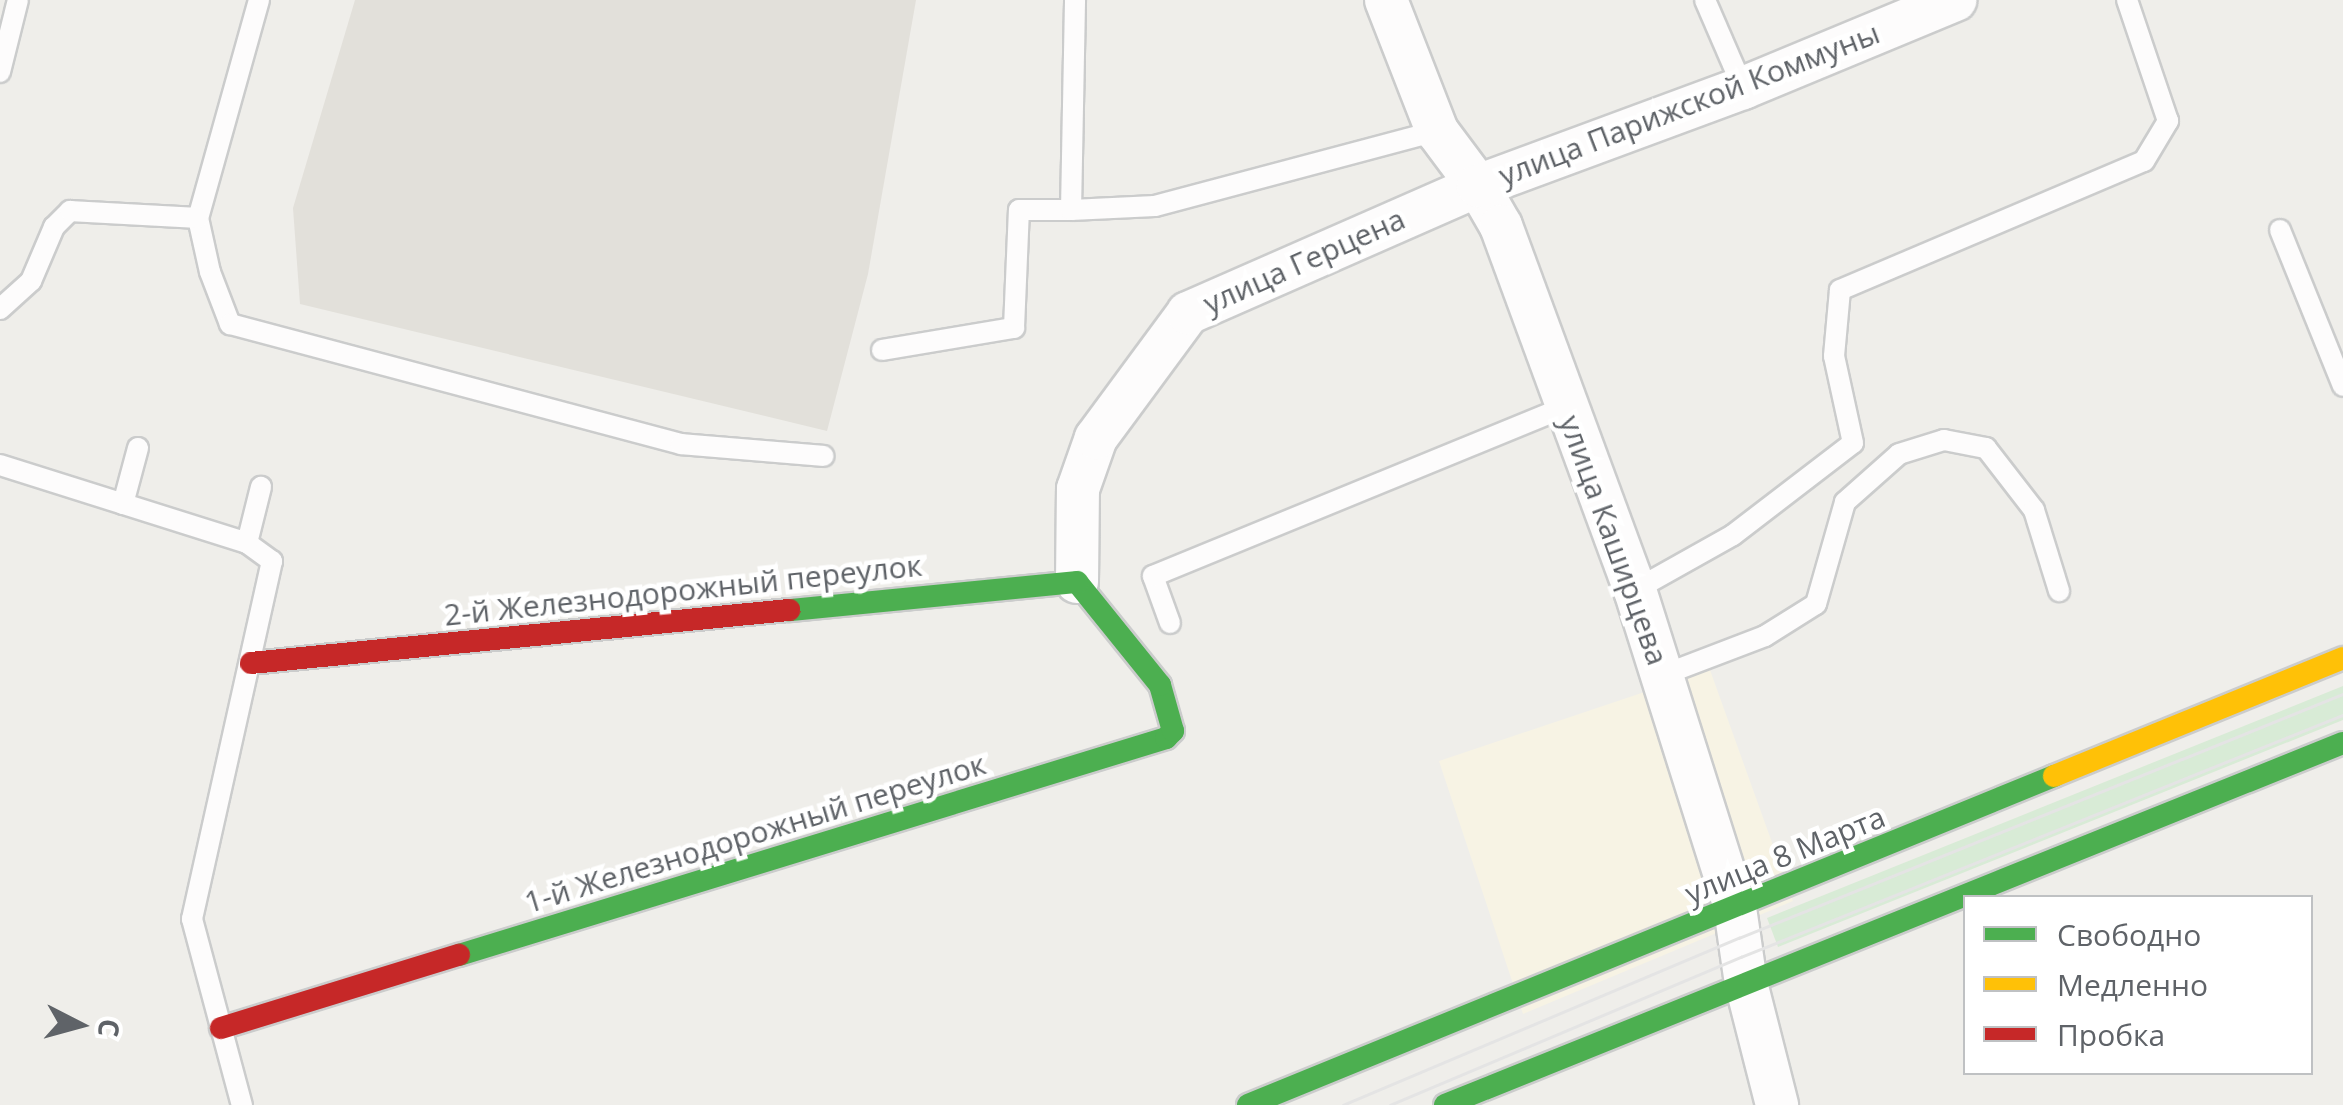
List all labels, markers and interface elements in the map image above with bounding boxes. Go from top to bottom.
street label: улица Парижской Коммуны [1494,15,1884,193]
street label: улица Герцена [1198,201,1410,321]
street label: улица Каширцева [1552,410,1676,670]
street label: 2-й Железнодорожный переулок [442,547,924,633]
street label: 1-й Железнодорожный переулок [520,746,990,920]
street label: улица 8 Марта [1680,799,1890,911]
legend [1963,895,2313,1075]
text: Свободно [2057,914,2201,955]
text: Медленно [2057,964,2208,1005]
north arrow [30,975,130,1075]
text: Пробка [2057,1014,2165,1055]
text: С [90,1017,130,1039]

